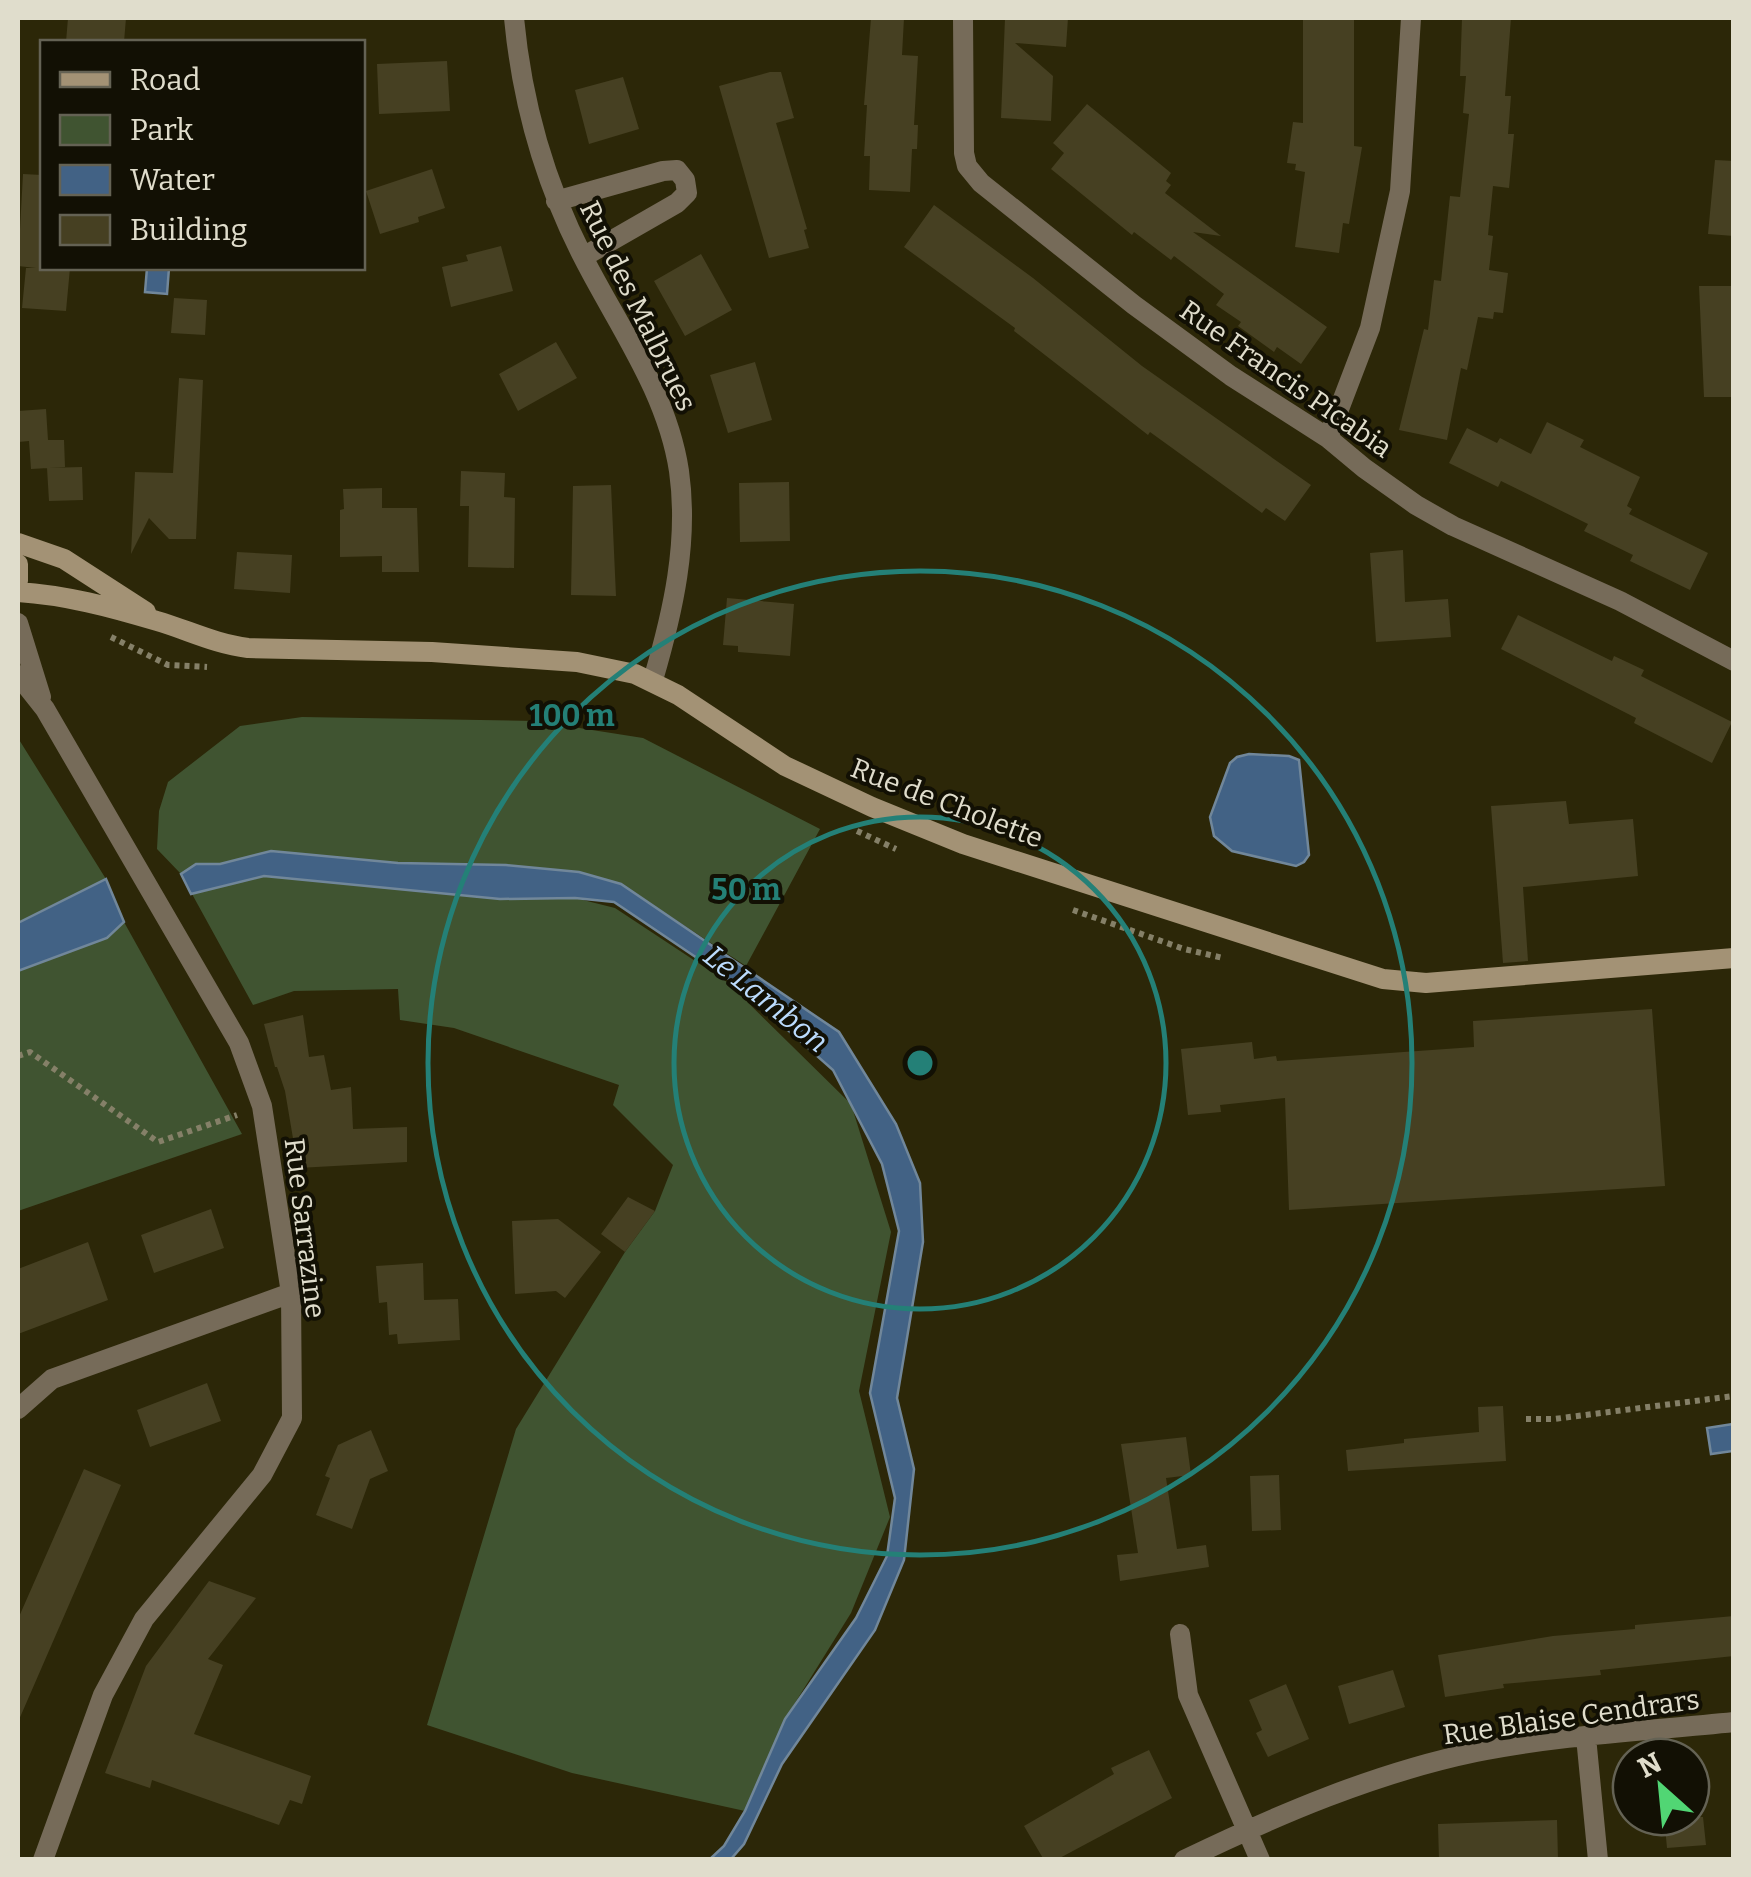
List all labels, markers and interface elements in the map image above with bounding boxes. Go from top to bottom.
legend [40,40,365,270]
text: Road [130,62,201,98]
text: Park [130,112,193,148]
text: Water [130,162,215,198]
street label: Rue des Malbrues [573,196,703,416]
text: Building [130,212,248,248]
street label: Rue Francis Picabia [1174,294,1398,464]
text: 100 m [529,698,615,734]
street label: Rue de Cholette [846,751,1048,855]
text: 50 m [711,872,781,908]
water label: Le Lambon [697,938,835,1060]
centre of rings [902,1045,938,1081]
street label: Rue Sarrazine [278,1136,332,1320]
street label: Rue Blaise Cendrars [1441,1683,1701,1751]
north arrow [1611,1737,1711,1837]
text: N [1633,1746,1667,1785]

